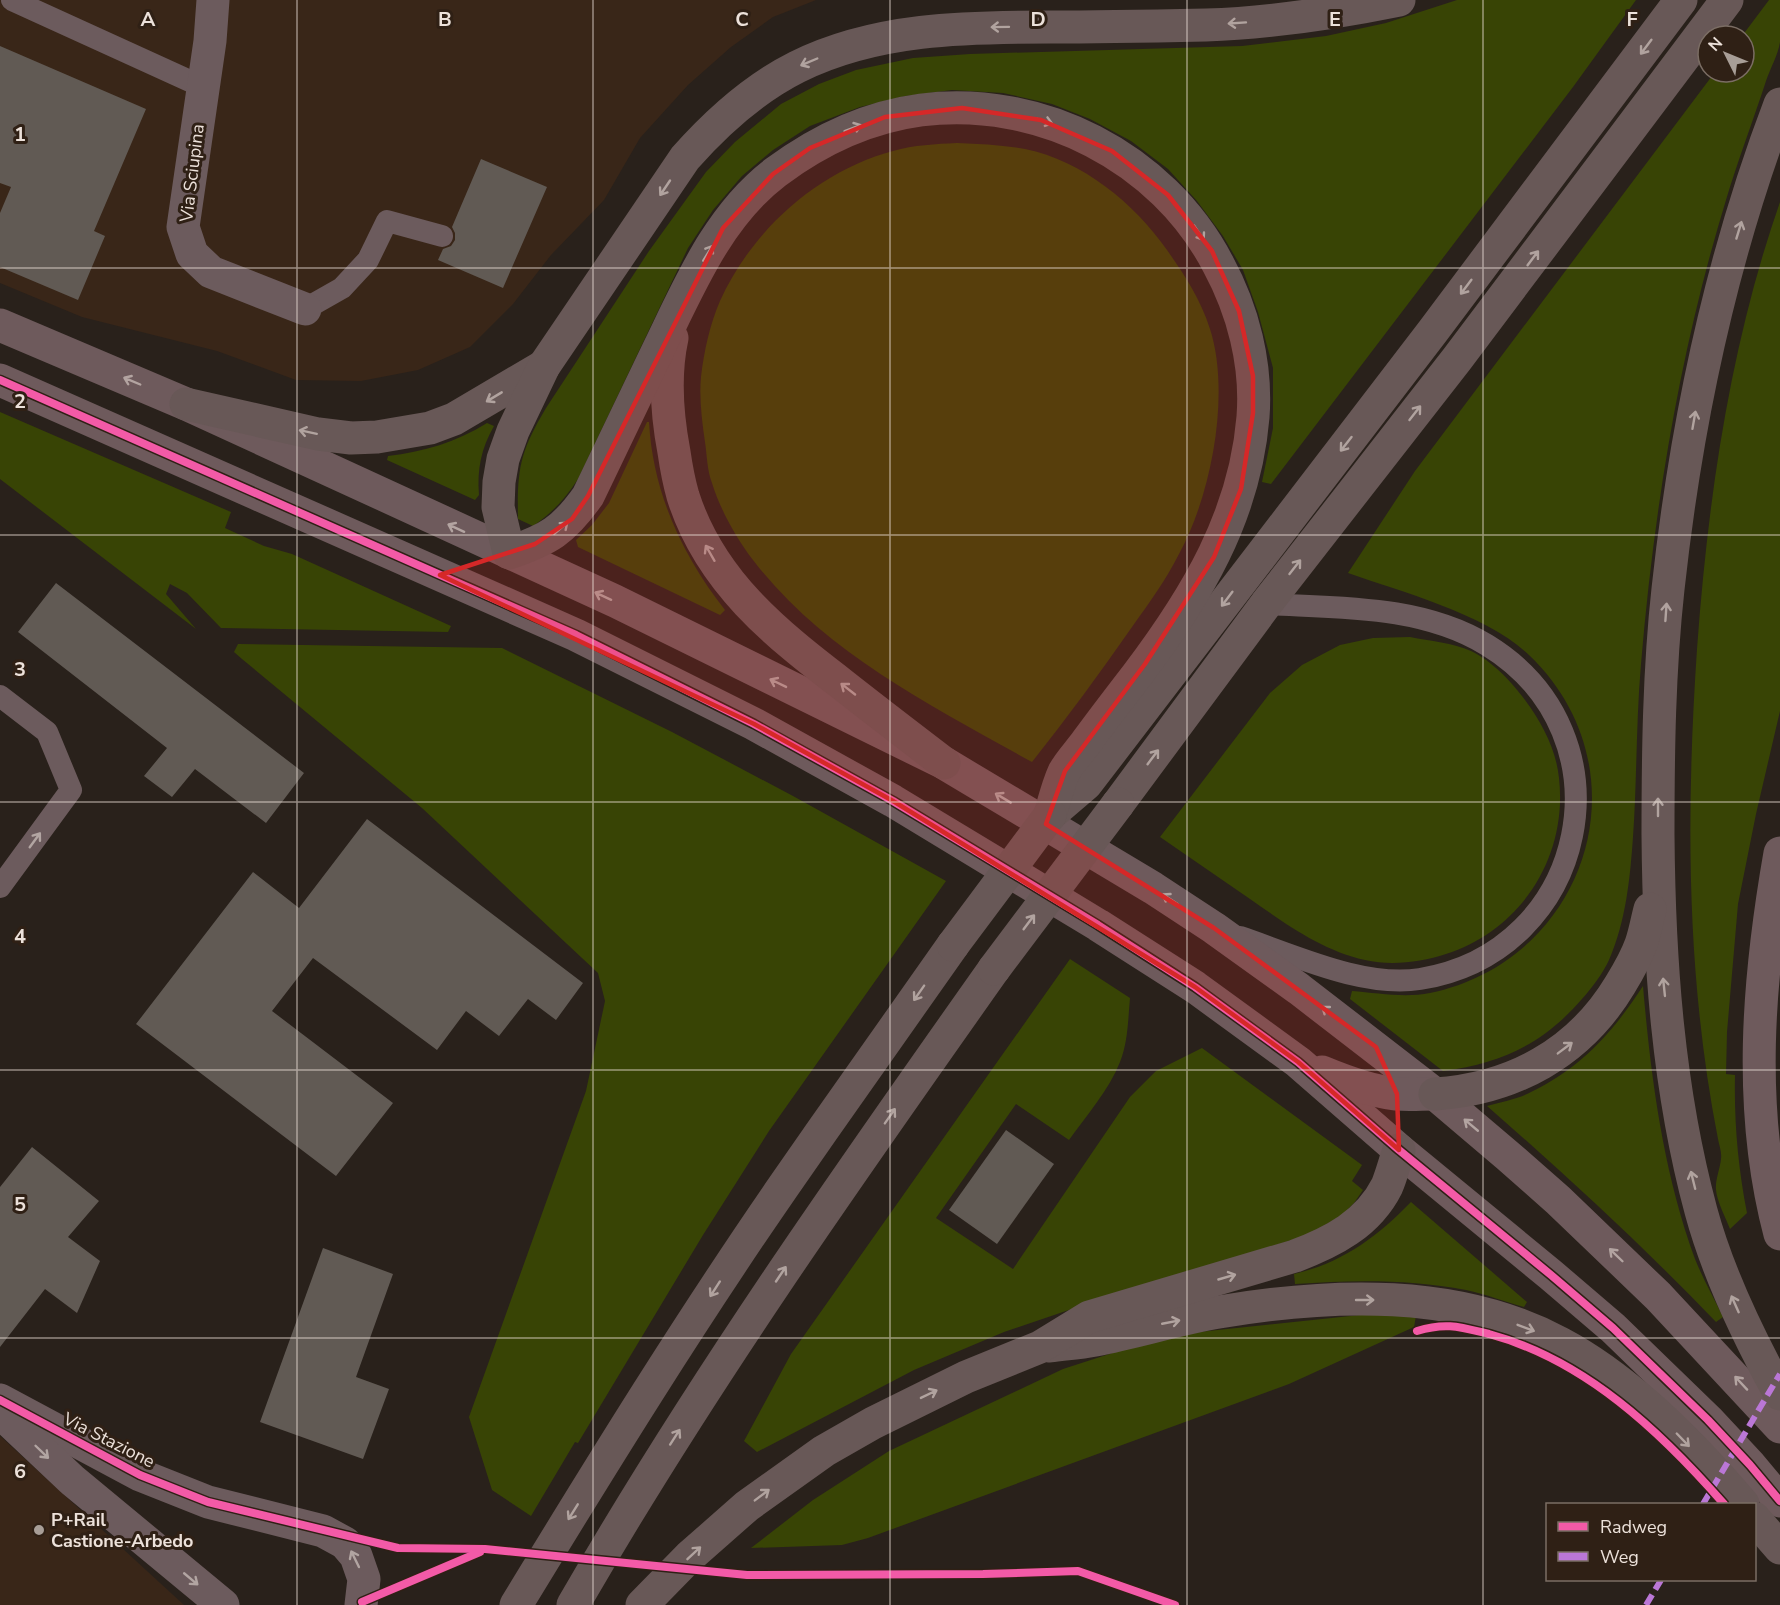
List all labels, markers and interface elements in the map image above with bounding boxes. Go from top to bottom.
text: A [141,6,156,33]
text: B [438,6,452,33]
text: C [735,6,749,33]
text: D [1030,6,1046,33]
text: E [1329,6,1341,33]
text: F [1626,6,1638,33]
one-way arrow [1227,18,1247,29]
one-way arrow [990,22,1010,33]
north arrow [1696,24,1756,84]
text: N [1704,33,1728,56]
one-way arrow [1640,38,1653,54]
one-way arrow [801,57,819,68]
one-way arrow [1034,116,1053,127]
text: 1 [14,121,26,148]
street label: Via Sciupina [174,122,210,225]
one-way arrow [843,122,861,133]
one-way arrow [658,179,670,196]
one-way arrow [1734,221,1745,240]
one-way arrow [1193,224,1205,240]
one-way arrow [702,245,714,262]
one-way arrow [1527,251,1540,267]
one-way arrow [1460,279,1473,295]
one-way arrow [124,375,142,386]
text: 2 [14,388,26,415]
one-way arrow [486,391,503,403]
one-way arrow [1408,406,1421,422]
one-way arrow [1689,410,1700,430]
one-way arrow [299,426,318,437]
one-way arrow [1339,436,1352,452]
one-way arrow [553,521,568,535]
one-way arrow [447,522,465,533]
one-way arrow [704,544,716,561]
one-way arrow [1289,559,1302,575]
one-way arrow [594,590,613,601]
one-way arrow [1221,590,1233,606]
one-way arrow [1661,603,1672,623]
text: 3 [14,656,26,683]
one-way arrow [769,676,787,688]
one-way arrow [840,682,856,695]
one-way arrow [1147,749,1159,765]
one-way arrow [995,792,1012,804]
one-way arrow [1652,798,1664,818]
one-way arrow [29,832,41,848]
one-way arrow [1162,893,1179,905]
one-way arrow [1023,915,1035,931]
text: 4 [14,923,26,950]
one-way arrow [1658,978,1669,998]
one-way arrow [913,984,925,1001]
one-way arrow [1322,1005,1338,1018]
one-way arrow [1557,1041,1573,1054]
one-way arrow [884,1109,896,1125]
one-way arrow [1464,1118,1479,1132]
one-way arrow [1687,1171,1699,1190]
text: 5 [14,1191,26,1218]
one-way arrow [1608,1248,1623,1262]
one-way arrow [775,1266,787,1282]
one-way arrow [1218,1271,1237,1282]
one-way arrow [709,1280,721,1297]
one-way arrow [1354,1294,1374,1306]
one-way arrow [1729,1295,1741,1313]
one-way arrow [1161,1316,1181,1327]
one-way arrow [1516,1323,1535,1334]
one-way arrow [1734,1376,1748,1391]
one-way arrow [920,1388,938,1400]
street label: Via Stazione [58,1406,159,1473]
one-way arrow [669,1429,681,1446]
one-way arrow [1676,1433,1691,1448]
one-way arrow [35,1445,50,1459]
text: 6 [14,1458,26,1485]
one-way arrow [754,1488,770,1501]
one-way arrow [566,1503,578,1520]
legend [1546,1503,1756,1581]
place label: P+Rail Castione-Arbedo [51,1508,194,1553]
text: Radweg [1600,1515,1667,1539]
marker: P+Rail Castione-Arbedo [32,1523,46,1537]
text: Weg [1600,1545,1639,1569]
one-way arrow [686,1546,701,1560]
one-way arrow [349,1550,361,1568]
one-way arrow [183,1572,199,1585]

